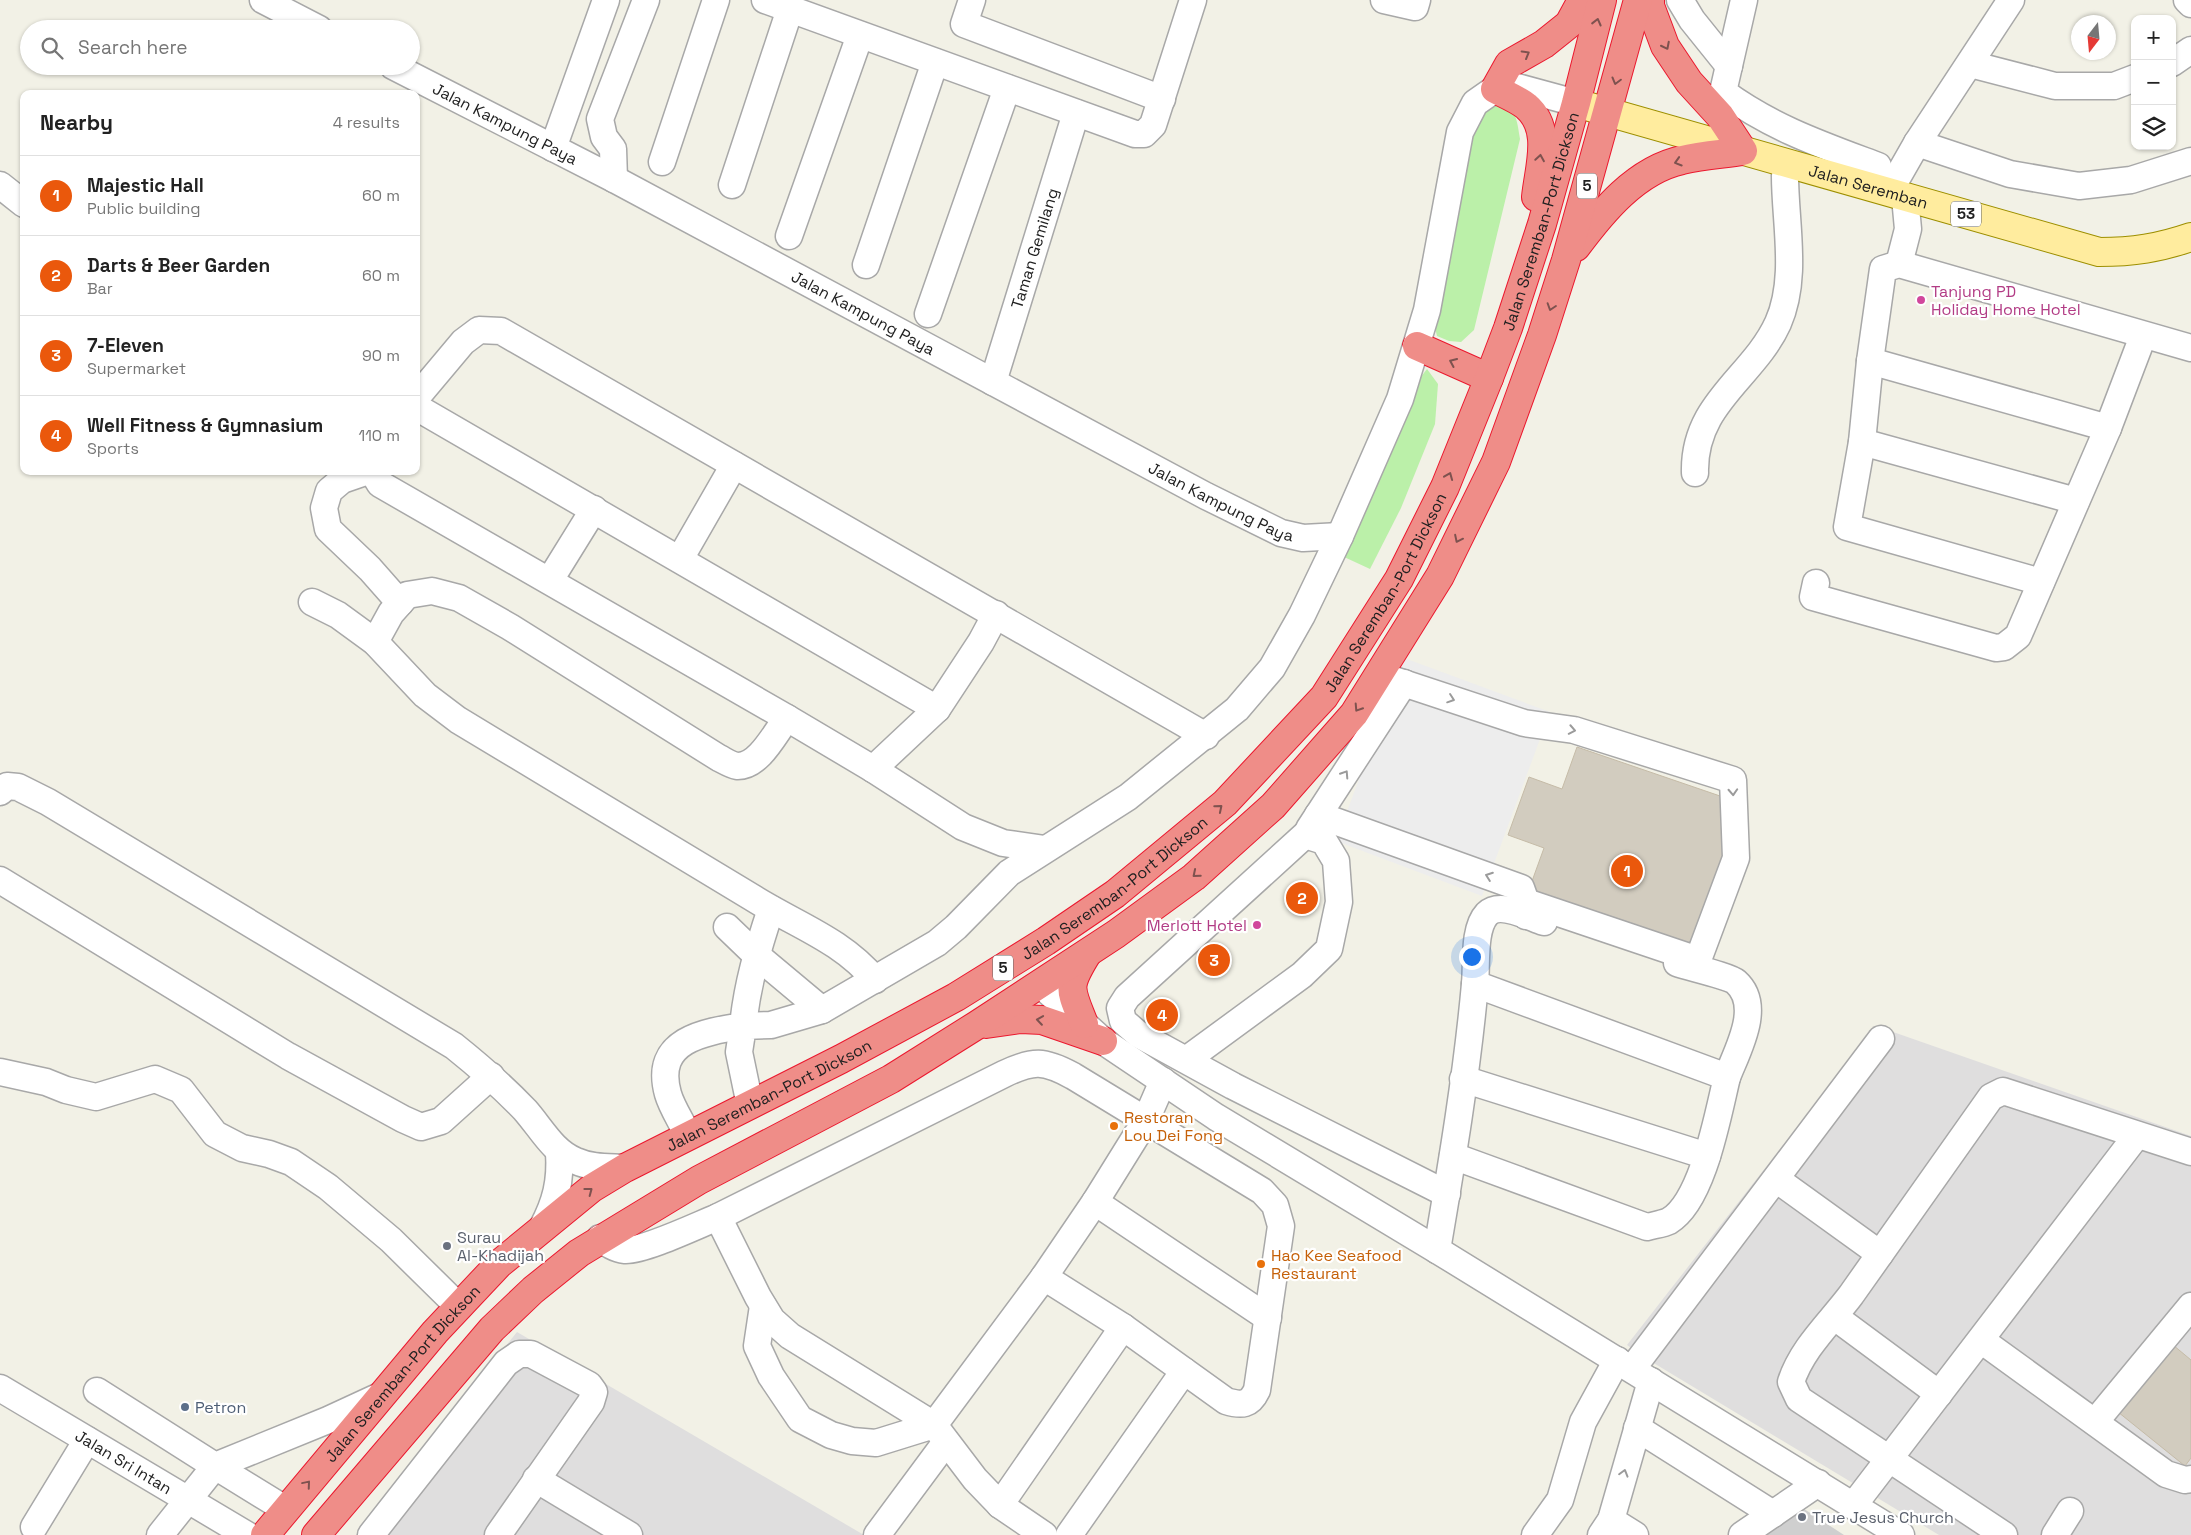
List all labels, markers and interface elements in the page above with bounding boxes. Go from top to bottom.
north arrow [2071,15,2116,60]
map controls [2131,15,2176,150]
button: + [2131,15,2176,60]
one-way arrow [1591,17,1602,26]
search box [20,20,420,75]
icon: search [38,34,66,62]
text: Search here [78,35,188,60]
one-way arrow [1660,40,1670,49]
one-way arrow [1521,50,1530,60]
button: − [2131,60,2176,105]
one-way arrow [1612,76,1622,84]
street label: Jalan Kampung Paya [429,78,581,170]
button: layers [2131,105,2176,150]
text: Nearby [40,109,113,136]
street label: Jalan Seremban-Port Dickson [1498,110,1584,334]
text: 4 results [333,112,400,133]
one-way arrow [1534,154,1545,162]
one-way arrow [1674,156,1683,166]
street label: Jalan Seremban [1806,160,1930,214]
text: Majestic Hall [87,173,204,198]
road number: 5 [1577,174,1597,198]
text: 1 [52,185,60,206]
text: 60 m [362,185,400,206]
street label: Taman Gemilang [1006,186,1063,311]
text: Public building [87,198,200,219]
road number: 53 [1951,202,1981,226]
text: Darts & Beer Garden [87,253,270,278]
text: 2 [51,265,61,286]
text: 60 m [362,265,400,286]
street label: Jalan Kampung Paya [788,266,938,360]
text: Bar [87,278,113,299]
place label: Tanjung PD Holiday Home Hotel [1931,281,2081,320]
marker: Tanjung PD Holiday Home Hotel [1915,294,1927,306]
one-way arrow [1547,302,1557,310]
text: 7-Eleven [87,333,164,358]
text: 3 [51,345,61,366]
text: 90 m [362,345,400,366]
one-way arrow [1449,357,1458,368]
text: Supermarket [87,358,186,379]
text: Well Fitness & Gymnasium [87,413,323,438]
text: 4 [51,425,61,446]
text: 110 m [358,425,400,446]
text: Sports [87,438,139,459]
street label: Jalan Kampung Paya [1145,457,1295,547]
one-way arrow [1443,472,1454,481]
street label: Jalan Seremban-Port Dickson [1320,489,1451,697]
one-way arrow [1455,533,1465,542]
one-way arrow [1446,693,1454,703]
one-way arrow [1354,703,1364,712]
one-way arrow [1567,725,1576,735]
one-way arrow [1339,771,1348,780]
one-way arrow [1728,788,1739,796]
one-way arrow [1213,806,1222,814]
street label: Jalan Seremban-Port Dickson [1018,812,1212,965]
pin: 1 [1611,852,1643,890]
one-way arrow [1193,869,1202,877]
one-way arrow [1485,872,1494,882]
pin: 2 [1286,879,1318,917]
place label: Merlott Hotel [1147,915,1247,936]
marker: Merlott Hotel [1251,919,1263,931]
pin: 3 [1198,941,1230,979]
your location [1459,944,1485,970]
road number: 5 [993,956,1013,980]
pin: 4 [1146,996,1178,1034]
one-way arrow [1036,1015,1044,1026]
street label: Jalan Seremban-Port Dickson [663,1035,875,1157]
place label: Restoran Lou Dei Fong [1124,1107,1223,1146]
marker: Restoran Lou Dei Fong [1108,1120,1120,1132]
one-way arrow [583,1188,593,1197]
place label: Surau Al-Khadijah [457,1227,544,1266]
marker: Surau Al-Khadijah [441,1240,453,1252]
place label: Hao Kee Seafood Restaurant [1271,1245,1402,1284]
marker: Hao Kee Seafood Restaurant [1255,1258,1267,1270]
street label: Jalan Seremban-Port Dickson [320,1281,485,1467]
place label: Petron [195,1397,246,1418]
marker: Petron [179,1401,191,1413]
street label: Jalan Sri Intan [71,1425,176,1499]
one-way arrow [1619,1470,1629,1478]
one-way arrow [301,1480,310,1489]
place label: True Jesus Church [1812,1507,1954,1528]
marker: True Jesus Church [1796,1511,1808,1523]

